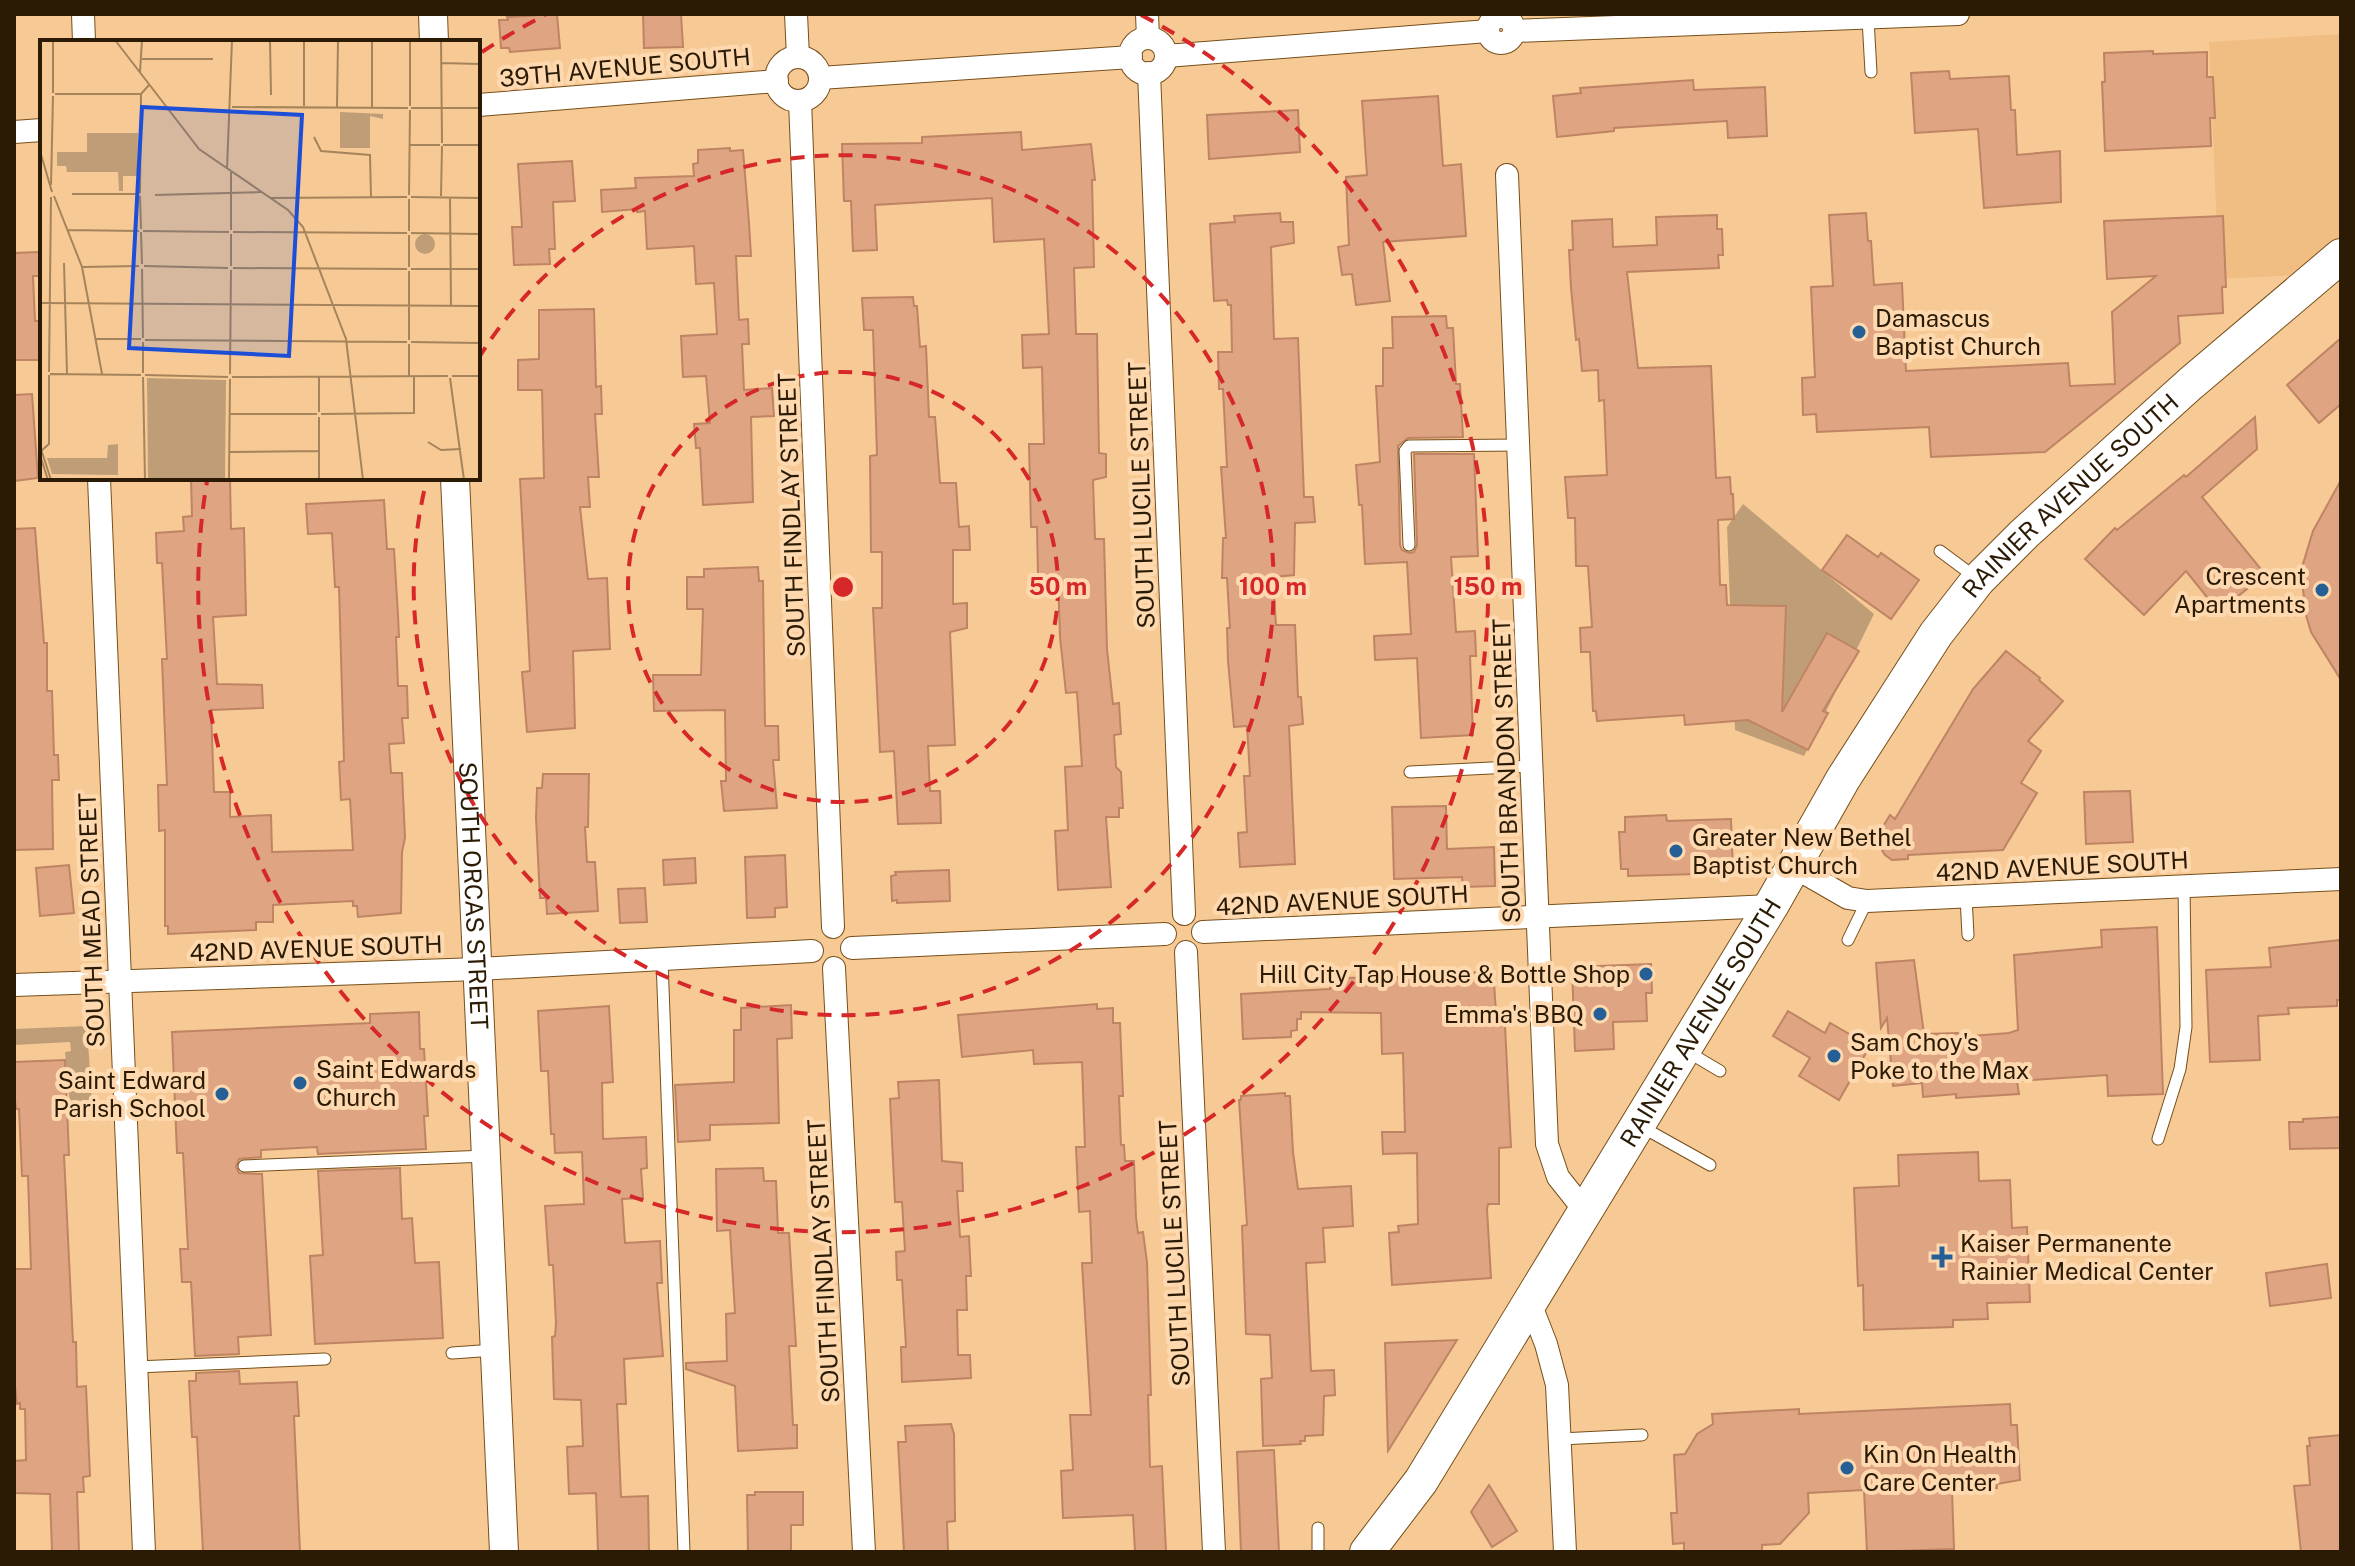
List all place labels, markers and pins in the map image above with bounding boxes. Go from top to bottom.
place label: Damascus Baptist Church [1875,304,2041,360]
marker: Damascus Baptist Church [1850,323,1868,341]
place label: Crescent Apartments [2174,562,2306,618]
centre of rings [829,573,857,601]
marker: Crescent Apartments [2313,581,2331,599]
place label: Greater New Bethel Baptist Church [1692,823,1912,879]
marker: Greater New Bethel Baptist Church [1667,842,1685,860]
place label: Hill City Tap House & Bottle Shop [1259,960,1630,988]
marker: Hill City Tap House & Bottle Shop [1637,965,1655,983]
place label: Emma's BBQ [1444,1000,1584,1028]
marker: Emma's BBQ [1591,1005,1609,1023]
place label: Sam Choy's Poke to the Max [1850,1028,2029,1084]
marker: Sam Choy's Poke to the Max [1825,1047,1843,1065]
place label: Saint Edwards Church [316,1055,476,1111]
place label: Saint Edward Parish School [53,1066,206,1122]
marker: Saint Edwards Church [291,1074,309,1092]
marker: Saint Edward Parish School [213,1085,231,1103]
place label: Kaiser Permanente Rainier Medical Center [1960,1229,2214,1285]
marker: Kaiser Permanente Rainier Medical Center [1931,1246,1953,1268]
place label: Kin On Health Care Center [1863,1440,2017,1496]
marker: Kin On Health Care Center [1838,1459,1856,1477]

